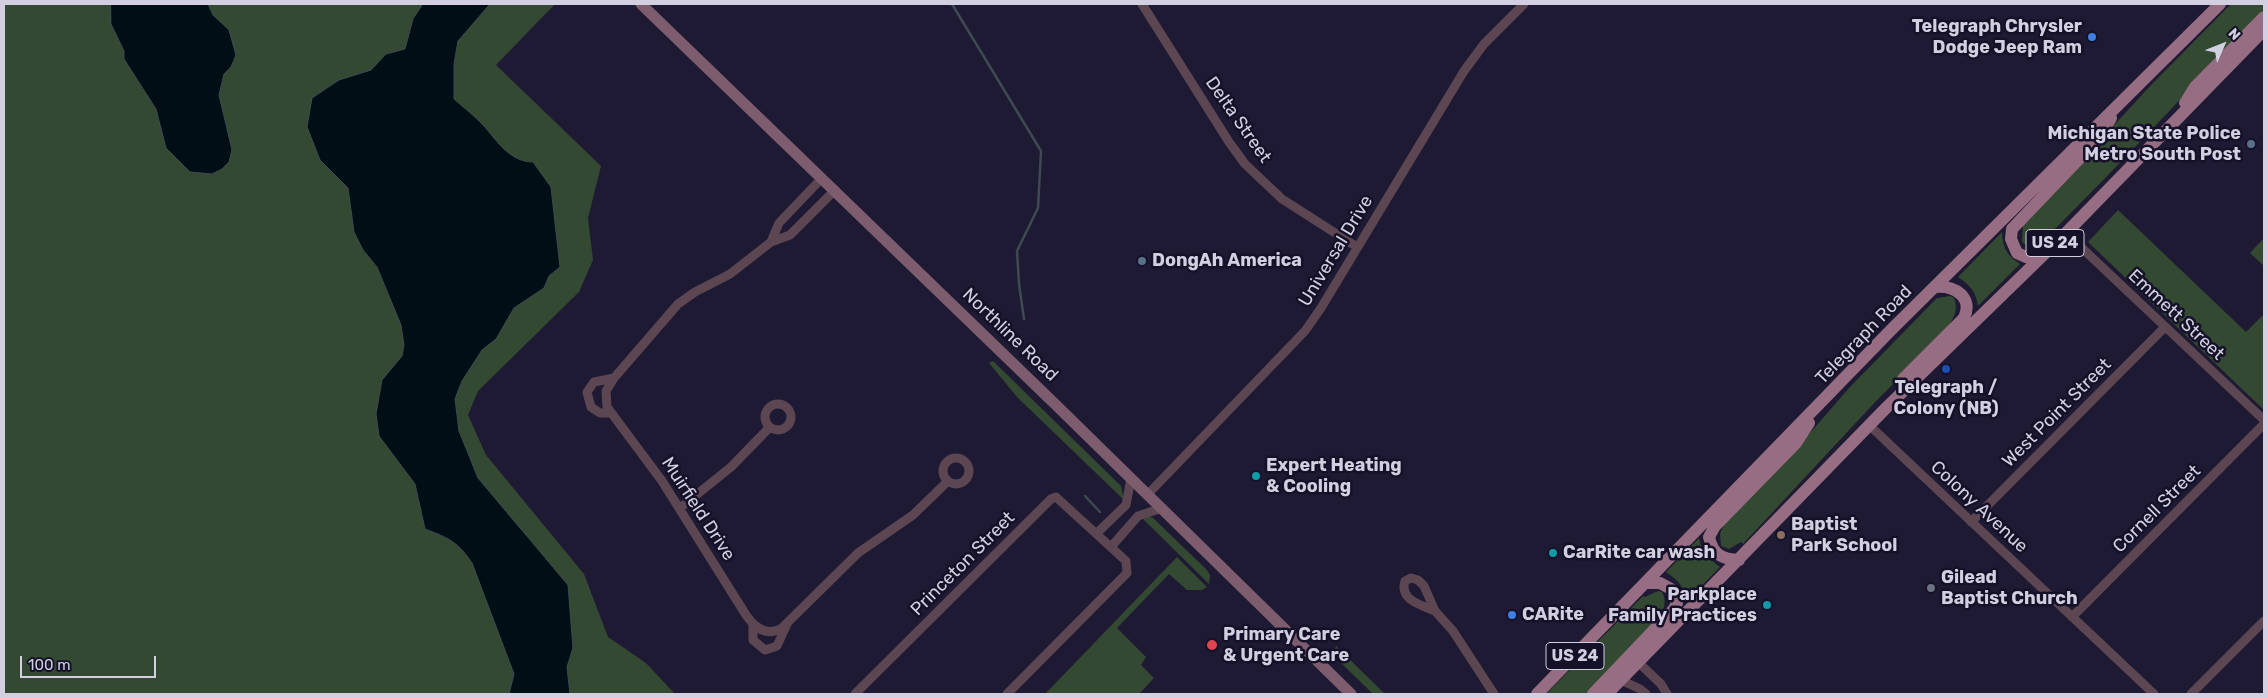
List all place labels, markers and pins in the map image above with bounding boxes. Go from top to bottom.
place label: Telegraph Chrysler Dodge Jeep Ram [1912,16,2082,58]
marker: Telegraph Chrysler Dodge Jeep Ram [2086,31,2098,43]
place label: Michigan State Police Metro South Post [2048,123,2241,166]
marker: Michigan State Police Metro South Post [2245,138,2257,150]
place label: DongAh America [1152,250,1302,272]
marker: DongAh America [1136,255,1148,267]
marker: Telegraph / Colony (NB) [1940,363,1952,375]
place label: Telegraph / Colony (NB) [1893,377,1999,419]
place label: Expert Heating & Cooling [1266,455,1402,498]
marker: Expert Heating & Cooling [1250,470,1262,482]
place label: Baptist Park School [1791,514,1898,556]
marker: Baptist Park School [1775,529,1787,541]
place label: CarRite car wash [1563,542,1715,564]
marker: CarRite car wash [1547,547,1559,559]
place label: Gilead Baptist Church [1941,567,2078,610]
marker: Gilead Baptist Church [1925,582,1937,594]
place label: Parkplace Family Practices [1608,584,1757,626]
marker: Parkplace Family Practices [1761,599,1773,611]
place label: CARite [1522,604,1584,626]
marker: CARite [1506,609,1518,621]
place label: Primary Care & Urgent Care [1223,624,1349,666]
marker: Primary Care & Urgent Care [1205,638,1219,652]

